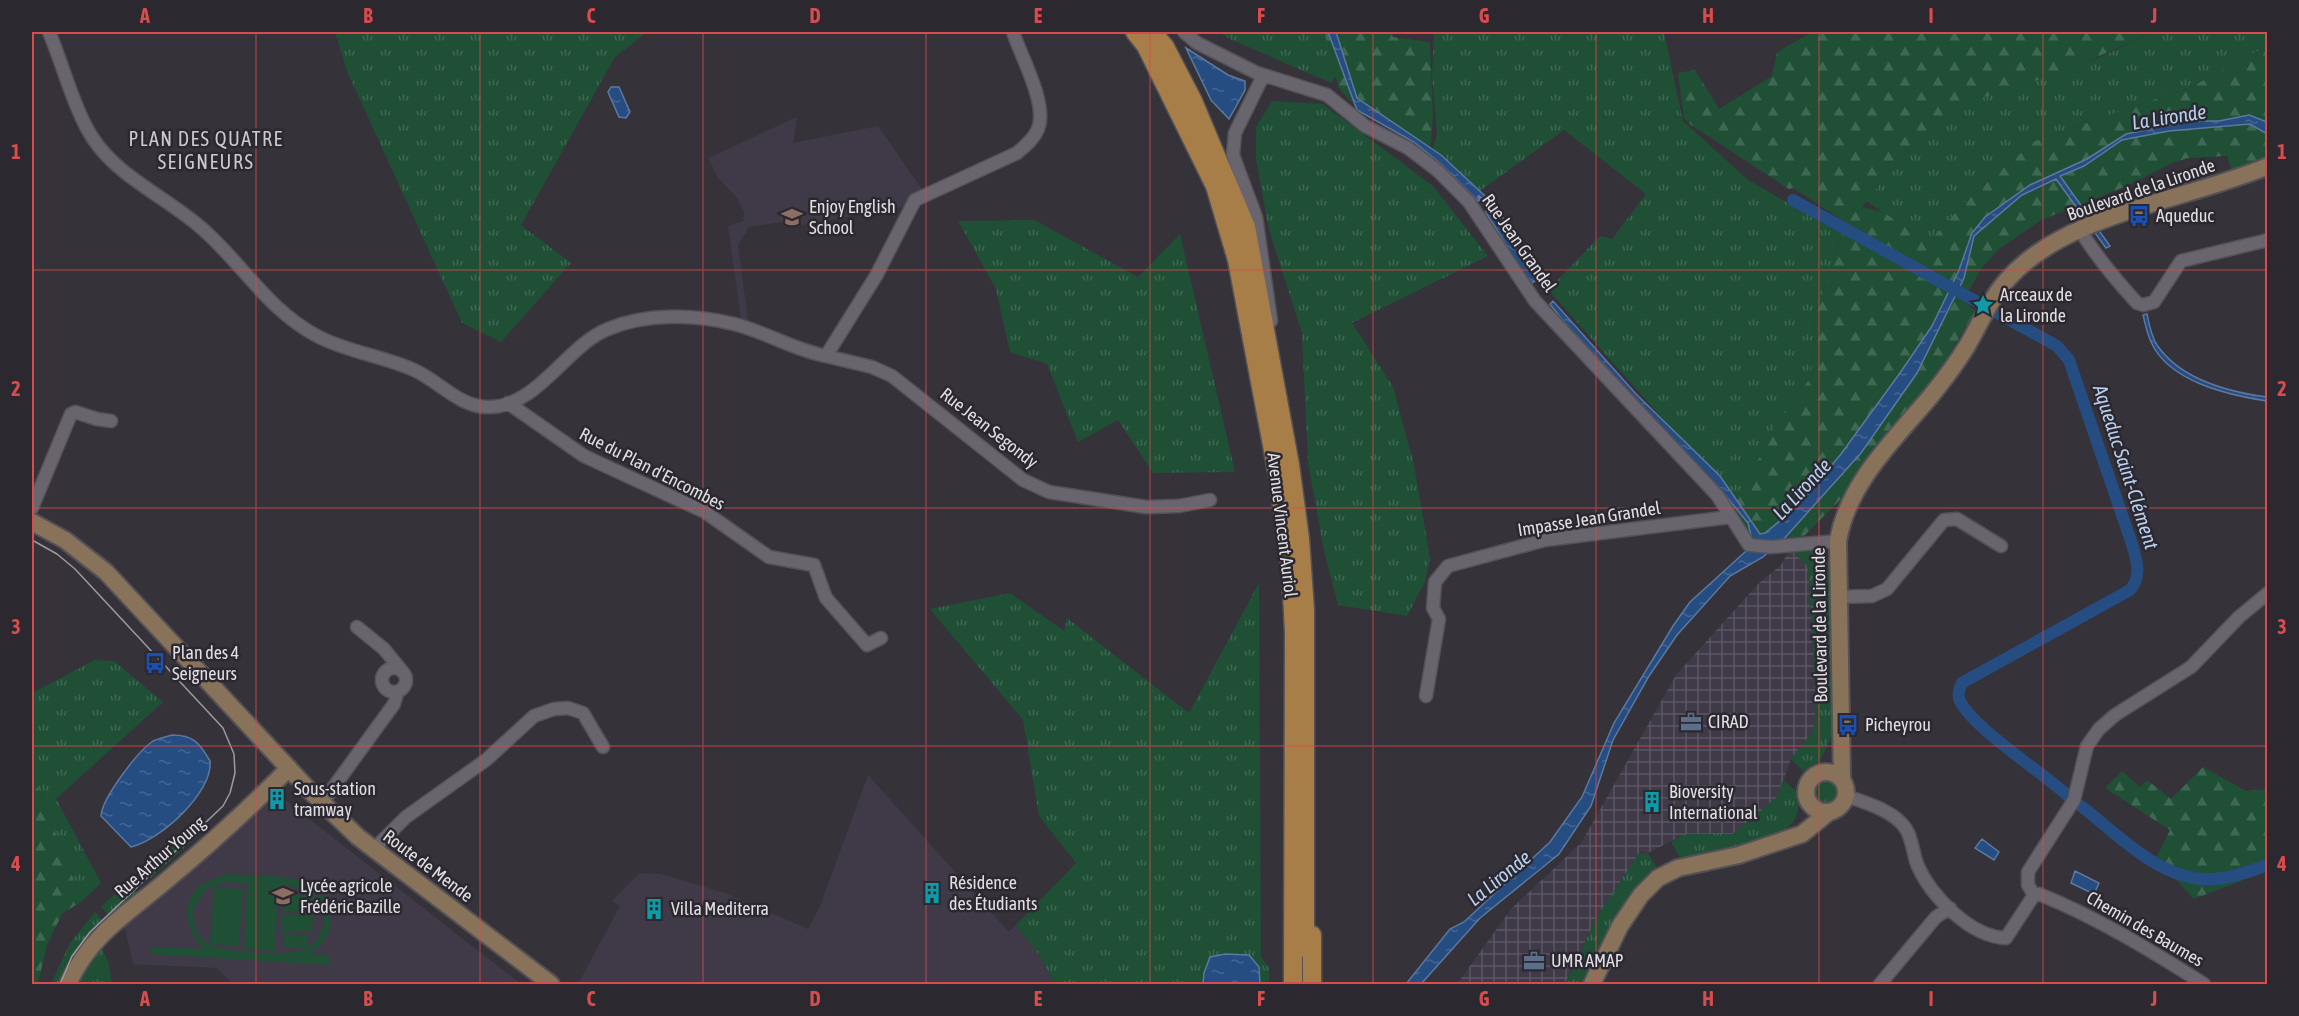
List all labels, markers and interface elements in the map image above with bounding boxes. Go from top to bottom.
text: A [139,4,150,27]
text: B [363,4,373,27]
text: C [587,4,596,27]
text: D [809,4,821,27]
text: E [1034,4,1043,27]
text: F [1257,4,1265,27]
text: G [1479,4,1490,27]
text: H [1702,4,1714,27]
text: I [1928,4,1934,27]
text: J [2150,4,2157,27]
water label: La Lironde [2130,99,2208,134]
district label: PLAN DES QUATRE SEIGNEURS [128,127,284,173]
text: 1 [11,140,21,163]
text: 1 [2277,140,2287,163]
street label: Boulevard de la Lironde [2064,154,2218,225]
street label: Rue Jean Grandel [1478,190,1561,296]
place label: Enjoy English School [809,196,896,238]
bus stop icon: Aqueduc [2127,204,2151,228]
school or university icon: Enjoy English School [780,205,804,229]
place label: Aqueduc [2156,205,2214,226]
place label: Arceaux de la Lironde [2000,284,2072,326]
place icon: Arceaux de la Lironde [1971,293,1995,317]
text: 2 [11,377,21,400]
text: 2 [2277,377,2287,400]
water label: Aqueduc Saint-Clément [2089,381,2164,552]
street label: Rue Jean Segondy [936,383,1042,472]
street label: Rue du Plan d'Encombes [576,423,728,514]
street label: Avenue Vincent Auriol [1263,452,1302,599]
water label: La Lironde [1768,453,1836,524]
street label: Impasse Jean Grandel [1516,497,1662,540]
street label: Boulevard de la Lironde [1808,547,1831,703]
text: 3 [11,615,21,638]
text: 3 [2277,615,2287,638]
place label: Plan des 4 Seigneurs [172,642,239,684]
bus stop icon: Plan des 4 Seigneurs [143,651,167,675]
office icon: CIRAD [1679,710,1703,734]
place label: CIRAD [1708,711,1749,732]
bus stop icon: Picheyrou [1836,713,1860,737]
place label: Picheyrou [1865,714,1931,735]
place label: Sous-station tramway [294,778,376,820]
place label: Bioversity International [1669,781,1758,823]
building icon: Sous-station tramway [265,787,289,811]
building icon: Bioversity International [1640,790,1664,814]
street label: Rue Arthur Young [110,811,209,902]
street label: Route de Mende [379,825,477,906]
water label: La Lironde [1462,845,1535,910]
text: 4 [10,852,21,875]
text: 4 [2276,852,2287,875]
place label: Résidence des Étudiants [949,872,1037,914]
place label: Lycée agricole Frédéric Bazille [300,875,401,917]
building icon: Résidence des Étudiants [920,881,944,905]
school or university icon: Lycée agricole Frédéric Bazille [271,884,295,908]
street label: Chemin des Baumes [2083,886,2208,971]
building icon: Villa Mediterra [642,897,666,921]
place label: Villa Mediterra [671,898,769,919]
office icon: UMR AMAP [1522,949,1546,973]
place label: UMR AMAP [1551,950,1624,971]
text: A [139,987,150,1010]
text: B [363,987,373,1010]
text: C [587,987,596,1010]
text: D [809,987,821,1010]
text: E [1034,987,1043,1010]
text: F [1257,987,1265,1010]
text: G [1479,987,1490,1010]
text: H [1702,987,1714,1010]
text: I [1928,987,1934,1010]
text: J [2150,987,2157,1010]

